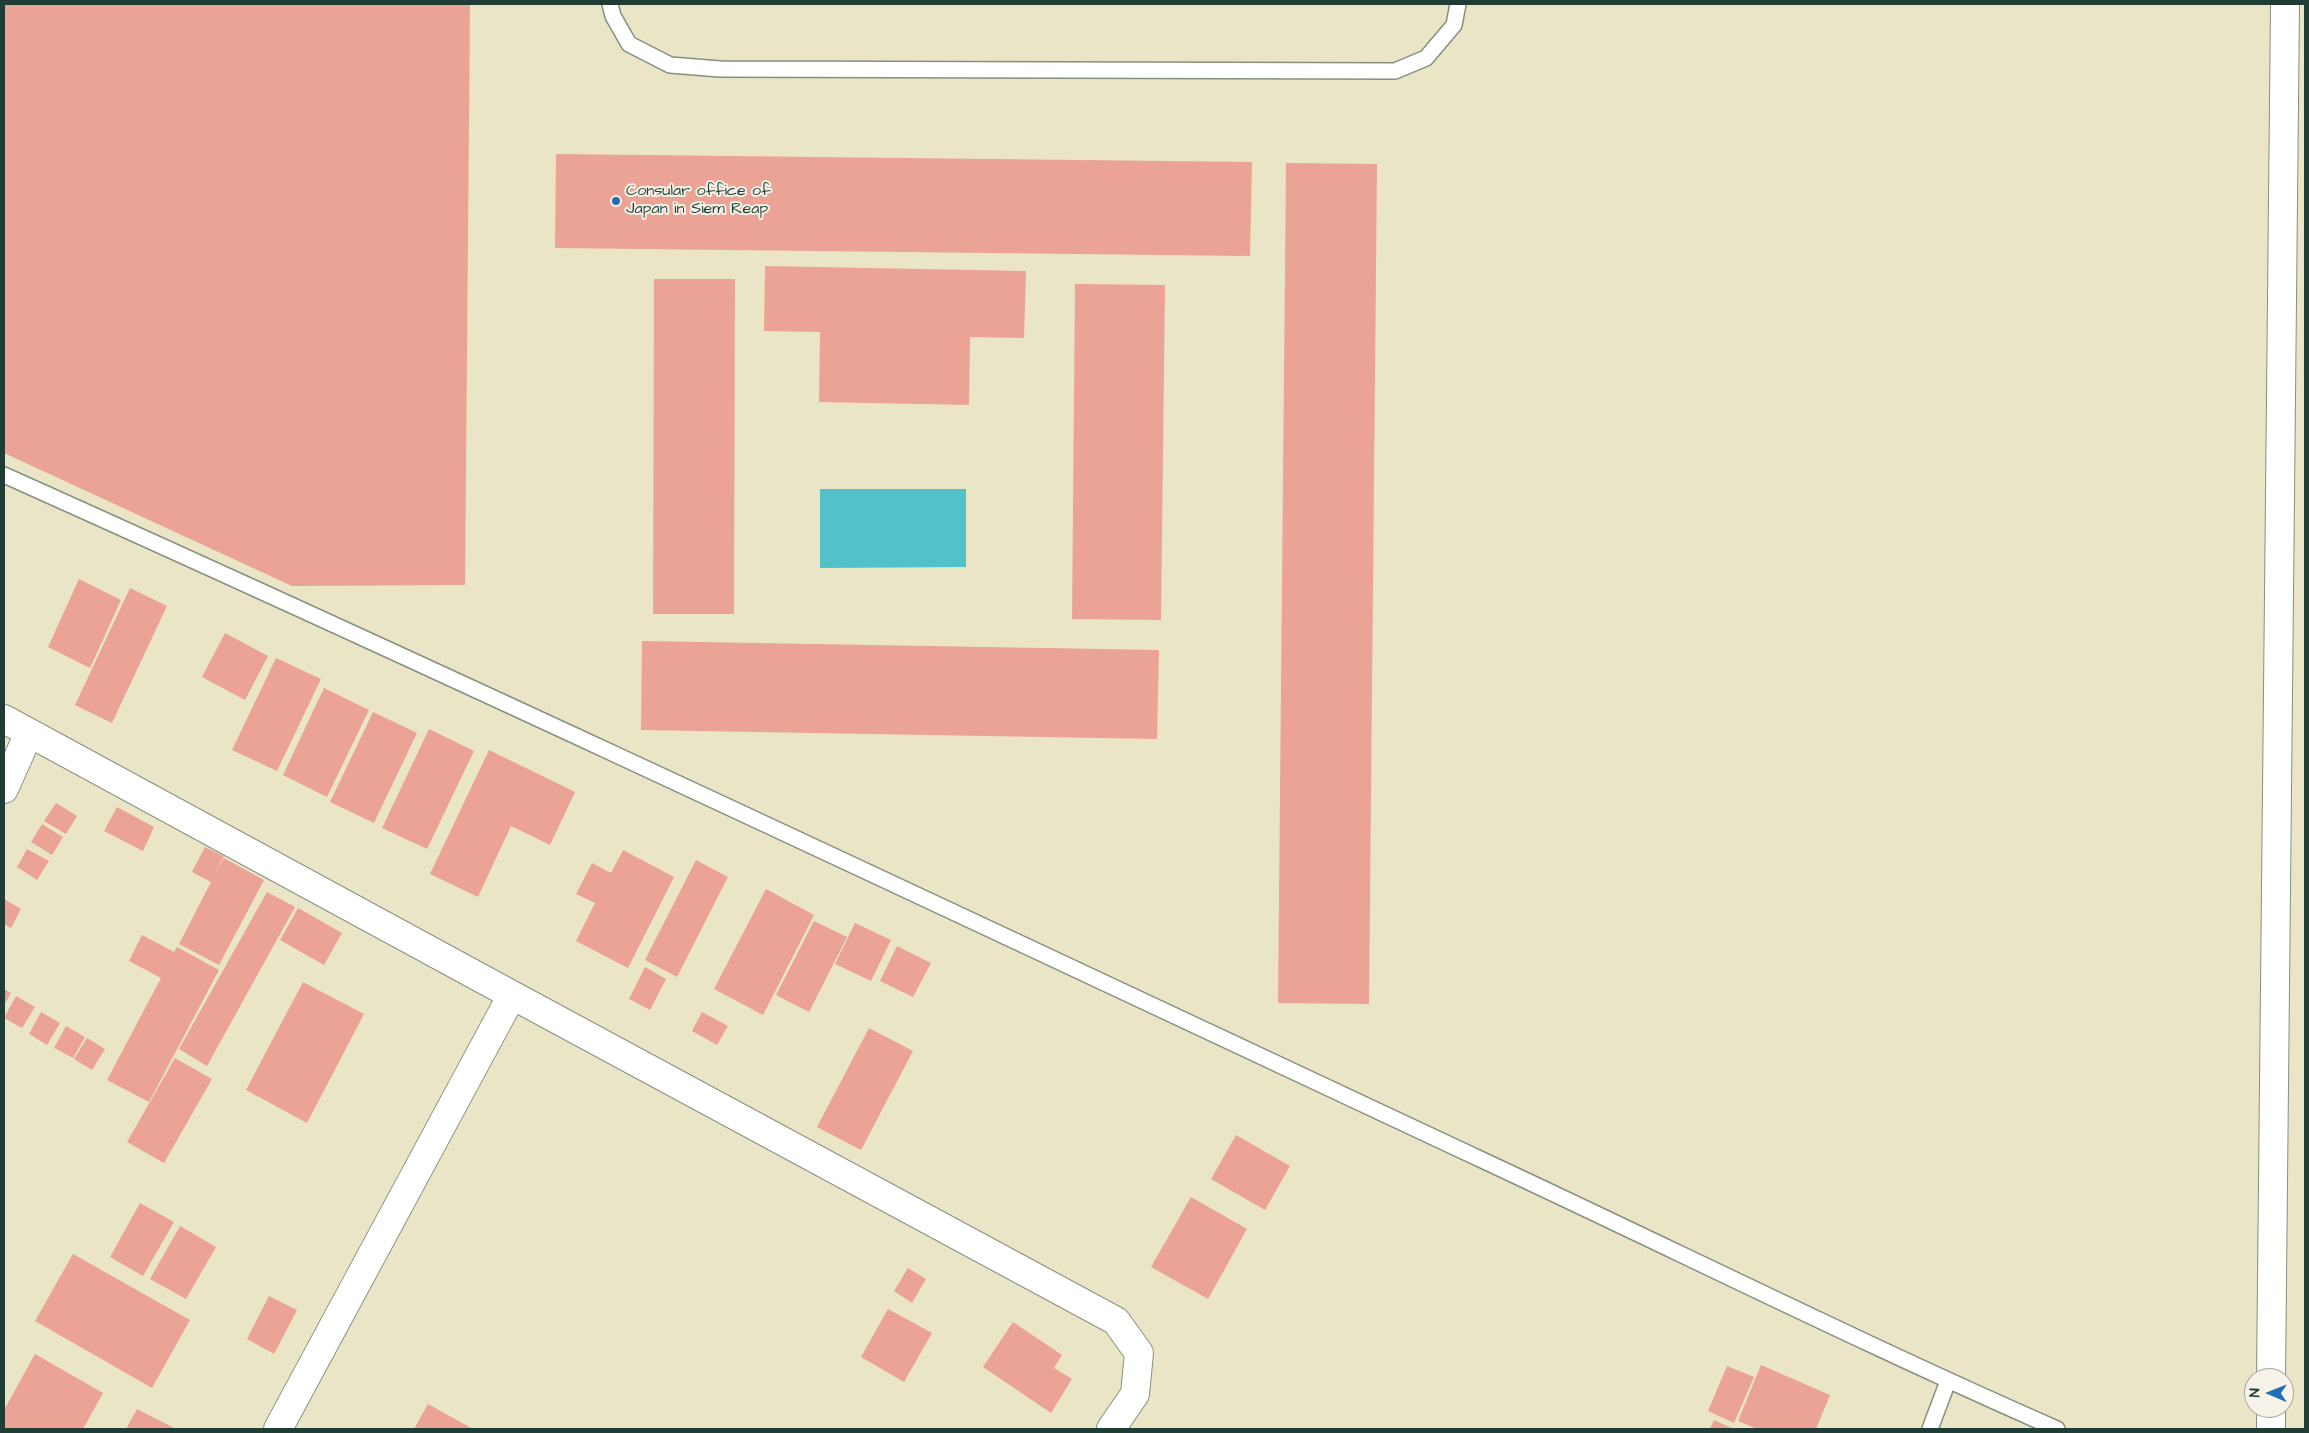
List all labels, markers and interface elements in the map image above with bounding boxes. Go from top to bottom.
place label: Consular office of Japan in Siem Reap [626,182,770,220]
marker: Consular office of Japan in Siem Reap [610,195,622,207]
north arrow [2244,1368,2294,1418]
text: N [2245,1388,2265,1397]

